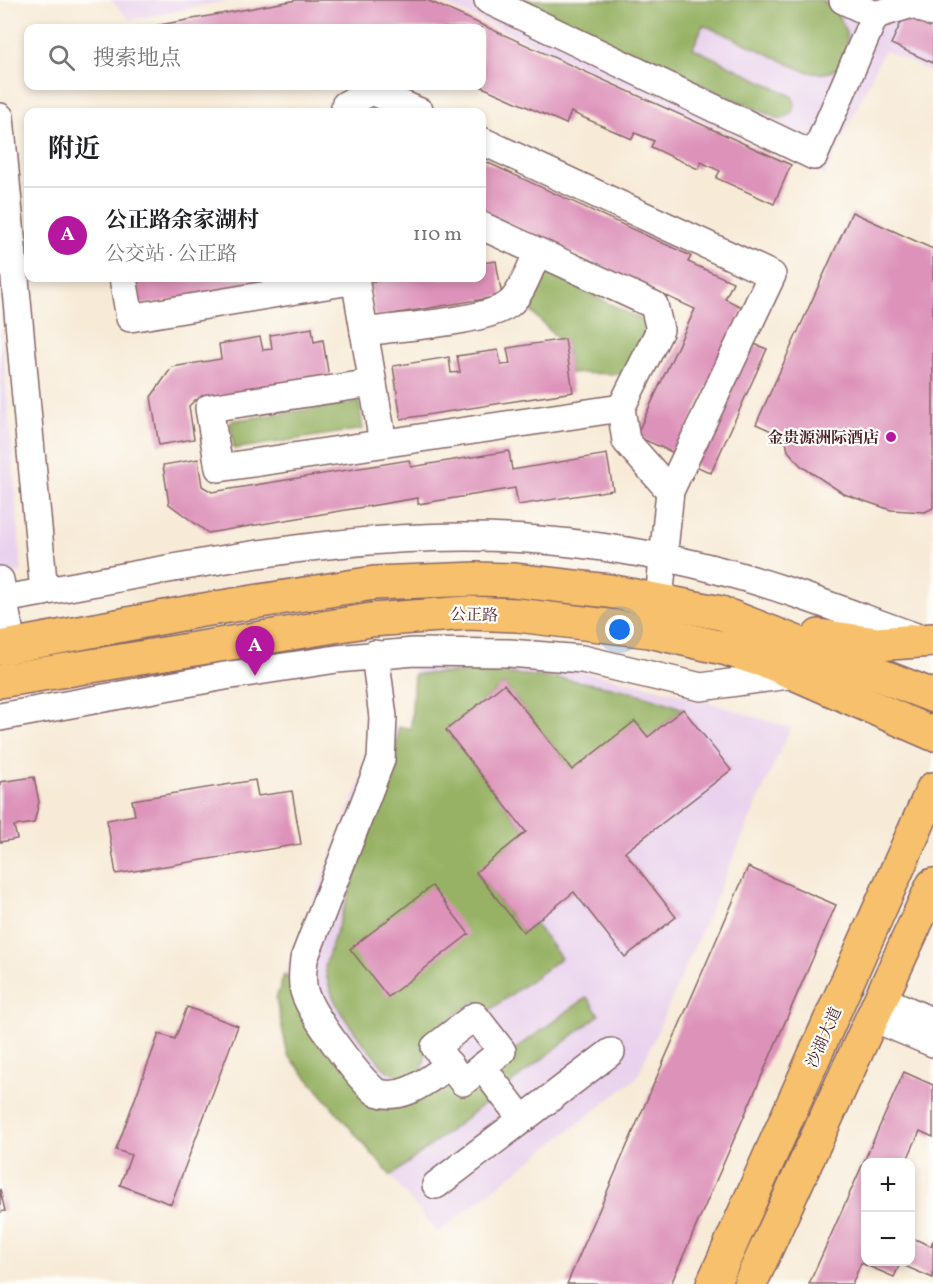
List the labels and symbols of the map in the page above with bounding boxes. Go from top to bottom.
place label: 金贵源洲际酒店 [767,428,879,450]
marker: 金贵源洲际酒店 [884,430,898,444]
street label: 公正路 [450,605,498,627]
your location [605,615,634,644]
pin: A [236,626,274,676]
street label: 沙湖大道 [802,1004,848,1072]

